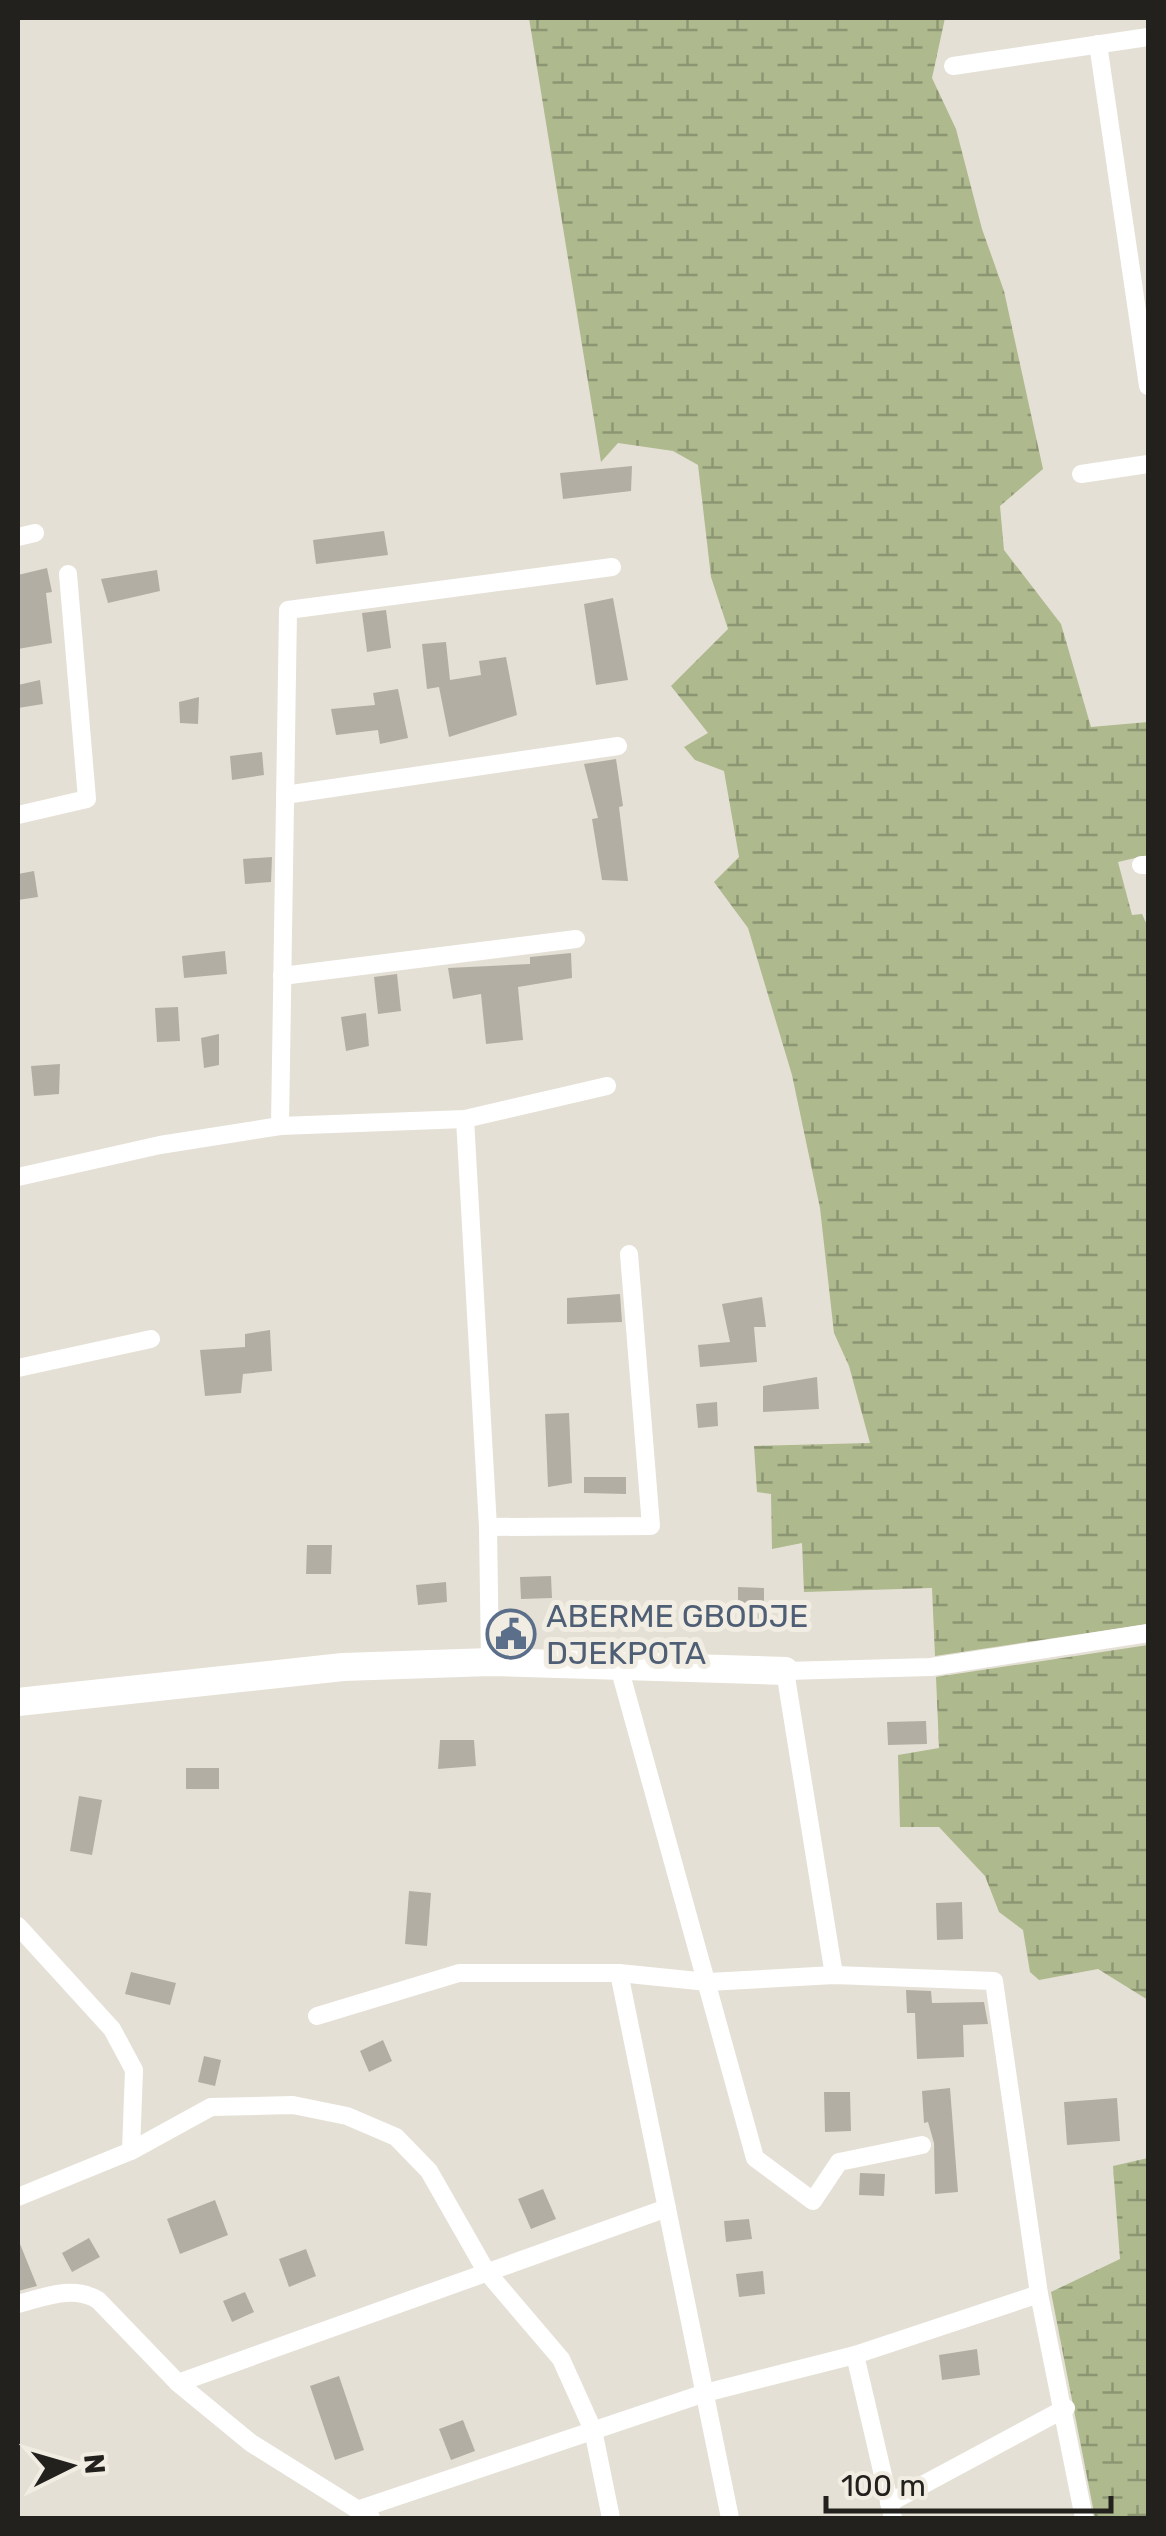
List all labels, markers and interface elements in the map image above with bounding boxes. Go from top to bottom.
place label: ABERME GBODJE DJEKPOTA [546,1597,808,1672]
public building icon: ABERME GBODJE DJEKPOTA [485,1608,537,1660]
north arrow [20,2416,120,2516]
scale bar [826,2451,1111,2513]
text: N [77,2452,112,2475]
text: 100 m [841,2468,926,2504]

